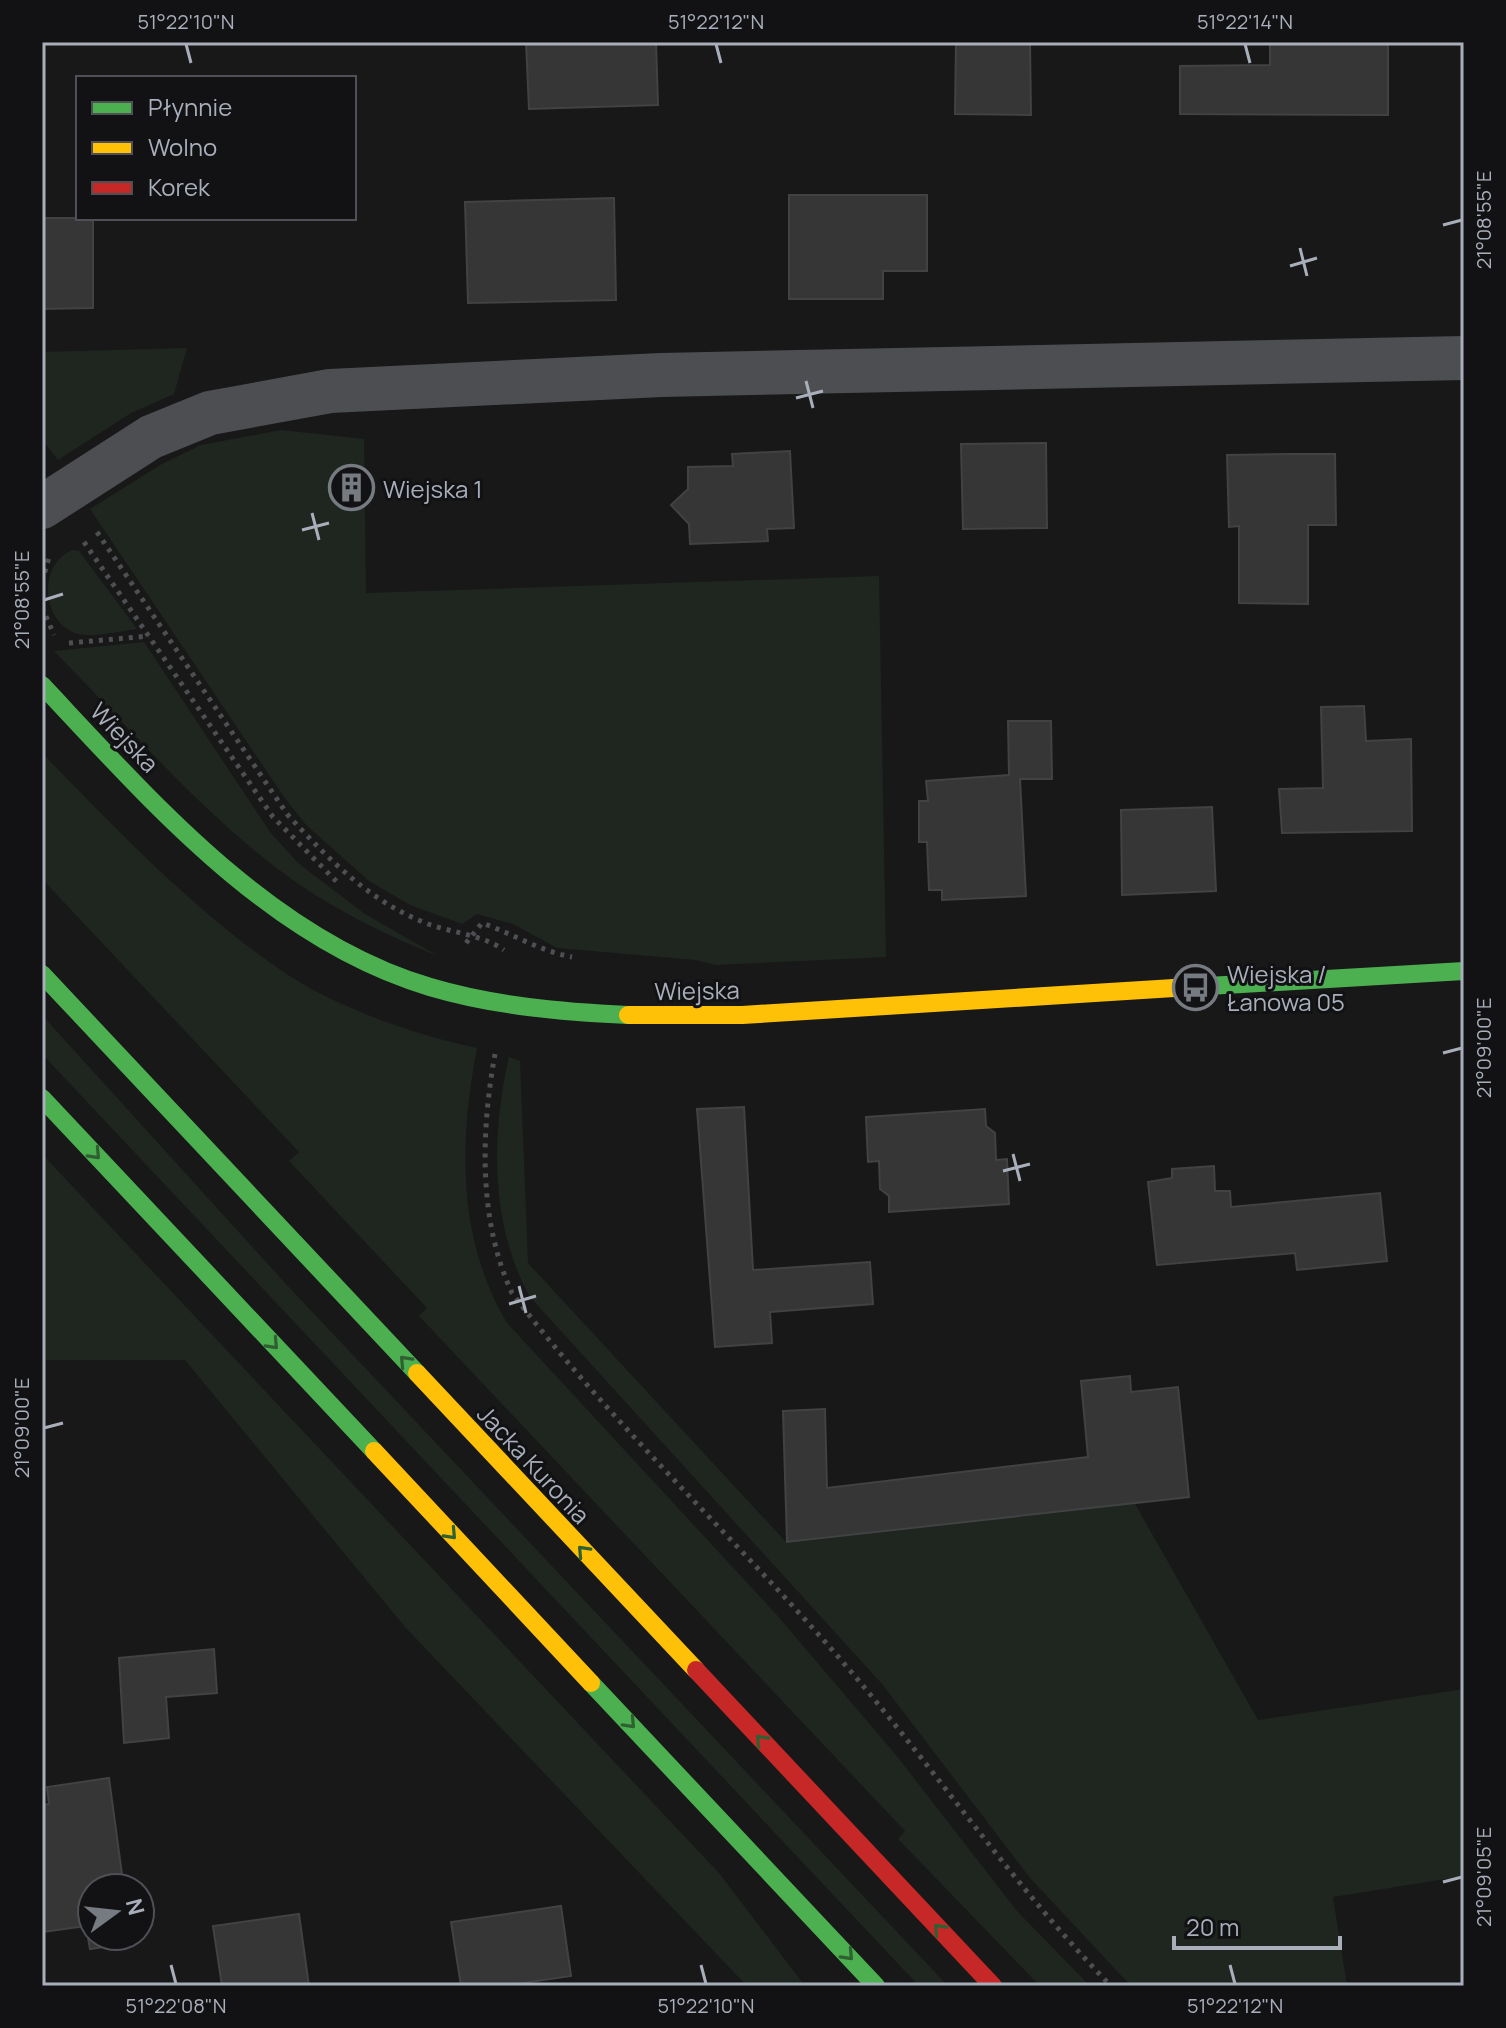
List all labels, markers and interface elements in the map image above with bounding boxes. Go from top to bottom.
text: 51°22'10"N [138,8,234,35]
text: 51°22'12"N [668,8,764,35]
text: 51°22'14"N [1197,8,1293,35]
legend [76,76,356,220]
text: Płynnie [148,90,232,123]
text: Wolno [148,130,217,163]
text: Korek [148,170,211,203]
text: 21°08'55"E [1470,171,1497,269]
building icon: Wiejska 1 [328,464,376,512]
place label: Wiejska 1 [383,472,483,505]
text: 21°08'55"E [8,551,35,649]
street label: Wiejska [83,695,167,779]
place label: Wiejska / Łanowa 05 [1227,957,1345,1018]
bus stop icon: Wiejska / Łanowa 05 [1172,963,1220,1011]
street label: Wiejska [654,973,740,1007]
text: 21°09'00"E [1470,998,1497,1098]
one-way arrow [86,1145,100,1160]
one-way arrow [264,1335,278,1350]
one-way arrow [399,1356,414,1370]
text: 21°09'00"E [8,1378,35,1478]
street label: Jacka Kuronia [470,1397,598,1531]
one-way arrow [442,1524,456,1539]
one-way arrow [578,1545,592,1560]
one-way arrow [620,1714,635,1728]
one-way arrow [755,1735,770,1749]
text: 21°09'05"E [1470,1827,1497,1927]
north arrow [76,1872,156,1952]
text: N [119,1895,152,1918]
scale bar [1174,1900,1340,1950]
text: 20 m [1186,1910,1239,1943]
one-way arrow [934,1924,948,1938]
one-way arrow [838,1946,852,1961]
text: 51°22'08"N [126,1992,226,2019]
text: 51°22'10"N [658,1992,754,2019]
text: 51°22'12"N [1187,1992,1283,2019]

